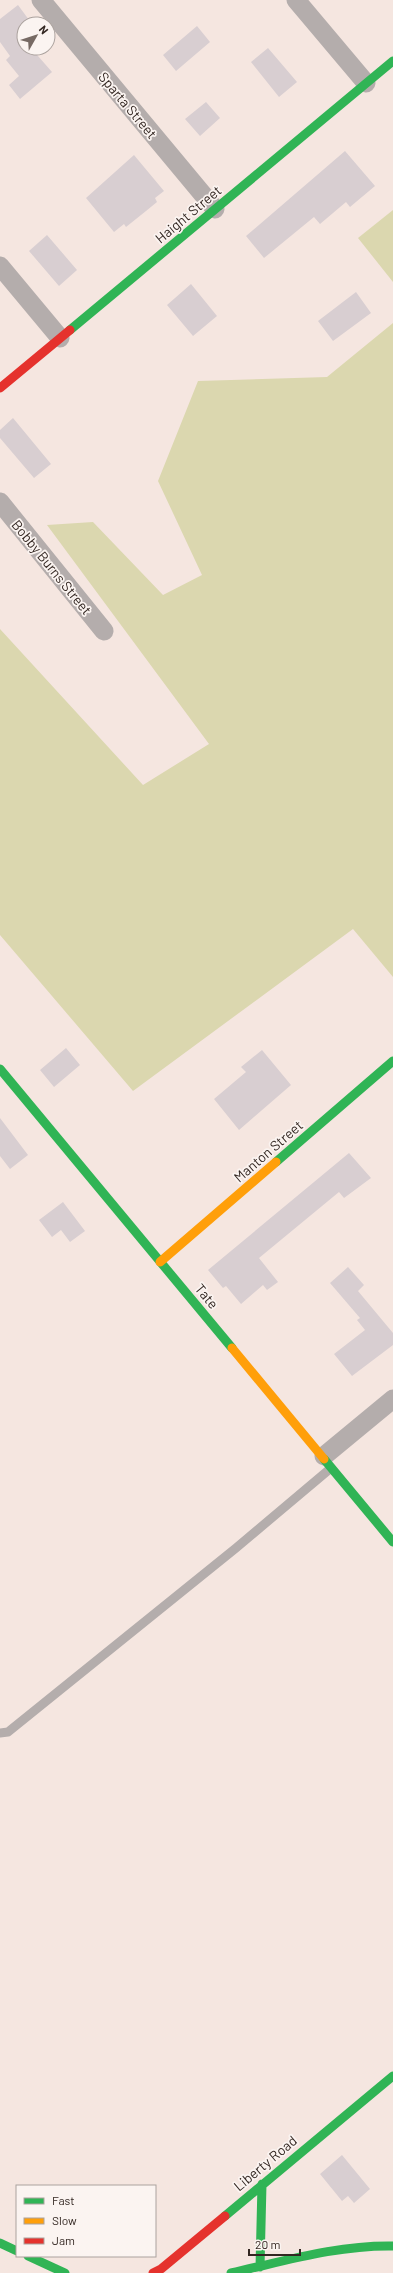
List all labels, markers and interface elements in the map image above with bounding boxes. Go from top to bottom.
north arrow [16,16,56,56]
text: N [37,22,52,36]
street label: Sparta Street [95,68,161,142]
street label: Haight Street [151,181,225,247]
street label: Bobby Burns Street [8,516,96,618]
street label: Manton Street [230,1116,306,1186]
street label: Tate [192,1280,222,1312]
street label: Liberty Road [230,2132,300,2194]
legend [16,2185,156,2257]
text: Fast [52,2193,75,2207]
text: Slow [52,2213,77,2227]
scale bar [249,2231,300,2257]
text: Jam [52,2233,75,2247]
text: 20 m [255,2237,281,2251]

